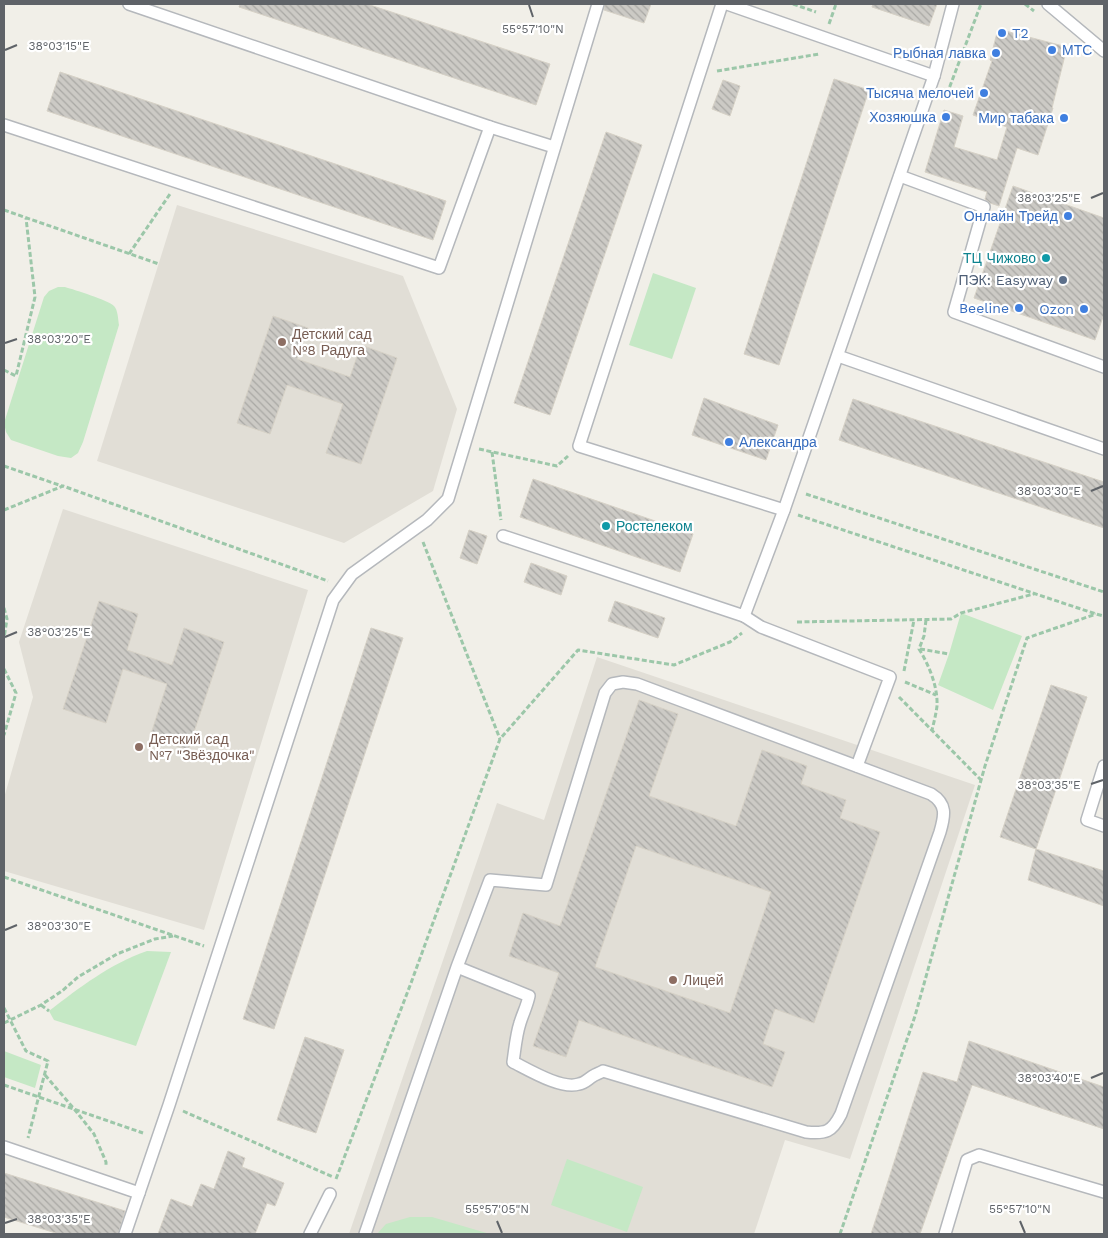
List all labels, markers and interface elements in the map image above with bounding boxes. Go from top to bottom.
text: 55°57'10"N [502,22,564,36]
place label: T2 [1012,25,1029,41]
marker: T2 [996,27,1008,39]
text: 38°03'15"E [28,39,90,53]
place label: МТС [1062,42,1092,58]
marker: МТС [1046,44,1058,56]
place label: Рыбная лавка [893,45,986,61]
marker: Рыбная лавка [990,47,1002,59]
place label: Тысяча мелочей [866,85,974,101]
marker: Тысяча мелочей [978,87,990,99]
place label: Хозяюшка [869,109,936,125]
place label: Мир табака [978,110,1054,126]
marker: Хозяюшка [940,111,952,123]
marker: Мир табака [1058,112,1070,124]
text: 38°03'25"E [1017,191,1081,205]
place label: Онлайн Трейд [964,208,1058,224]
marker: Онлайн Трейд [1062,210,1074,222]
place label: ТЦ Чижово [963,250,1036,266]
marker: ТЦ Чижово [1040,252,1052,264]
place label: ПЭК: Easyway [958,272,1054,288]
marker: ПЭК: Easyway [1057,274,1069,286]
place label: Beeline [959,300,1009,316]
place label: Ozon [1039,301,1074,317]
marker: Beeline [1013,302,1025,314]
marker: Ozon [1078,303,1090,315]
place label: Детский сад №8 Радуга [292,326,372,358]
text: 38°03'20"E [27,332,91,346]
marker: Детский сад №8 Радуга [276,336,288,348]
place label: Александра [739,434,817,450]
marker: Александра [723,436,735,448]
text: 38°03'30"E [1017,484,1081,498]
place label: Ростелеком [616,518,693,534]
marker: Ростелеком [600,520,612,532]
text: 38°03'25"E [27,625,91,639]
place label: Детский сад №7 "Звёздочка" [149,731,255,763]
marker: Детский сад №7 "Звёздочка" [133,741,145,753]
text: 38°03'35"E [1017,778,1081,792]
text: 38°03'30"E [27,919,91,933]
place label: Лицей [683,972,723,988]
marker: Лицей [667,974,679,986]
text: 38°03'40"E [1017,1071,1081,1085]
text: 55°57'05"N [465,1202,529,1216]
text: 55°57'10"N [989,1202,1051,1216]
text: 38°03'35"E [27,1212,91,1226]

